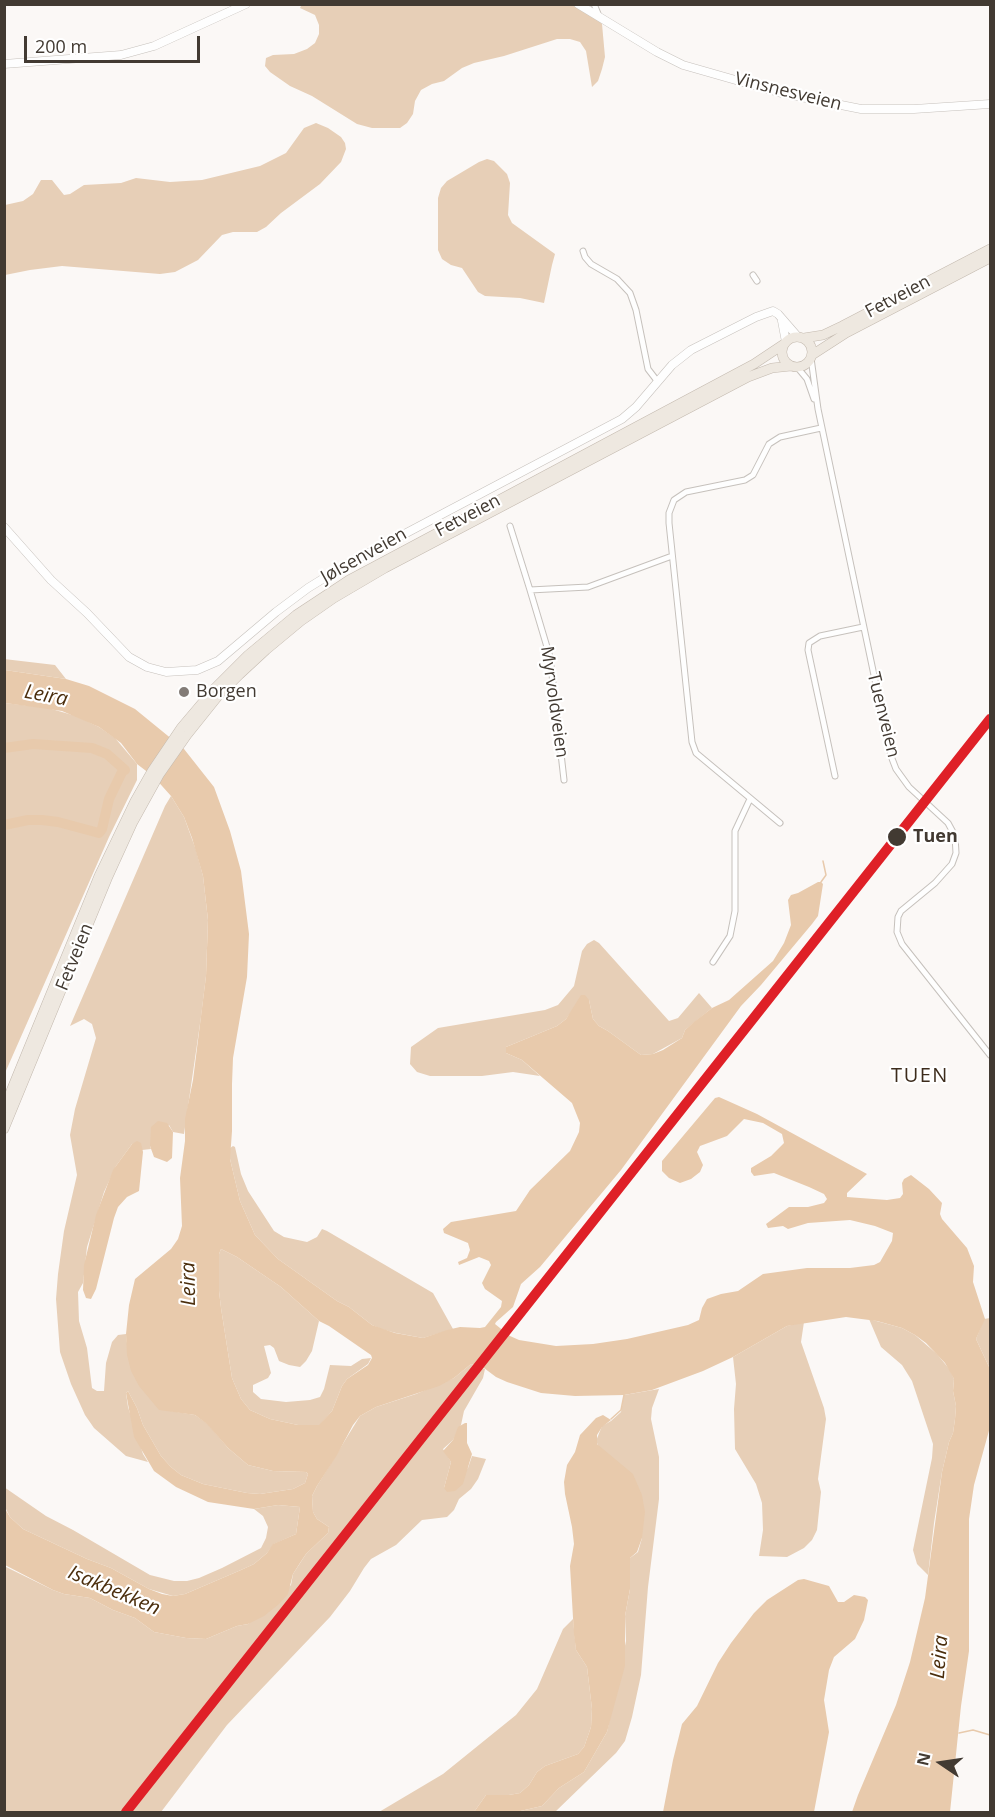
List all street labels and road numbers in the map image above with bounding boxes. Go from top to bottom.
street label: Vinsnesveien [732,68,844,116]
street label: Fetveien [862,271,934,323]
street label: Fetveien [432,490,504,542]
street label: Jølsenveien [317,524,411,588]
street label: Myrvoldveien [535,645,573,759]
street label: Tuenveien [862,670,904,760]
street label: Fetveien [52,920,98,994]

